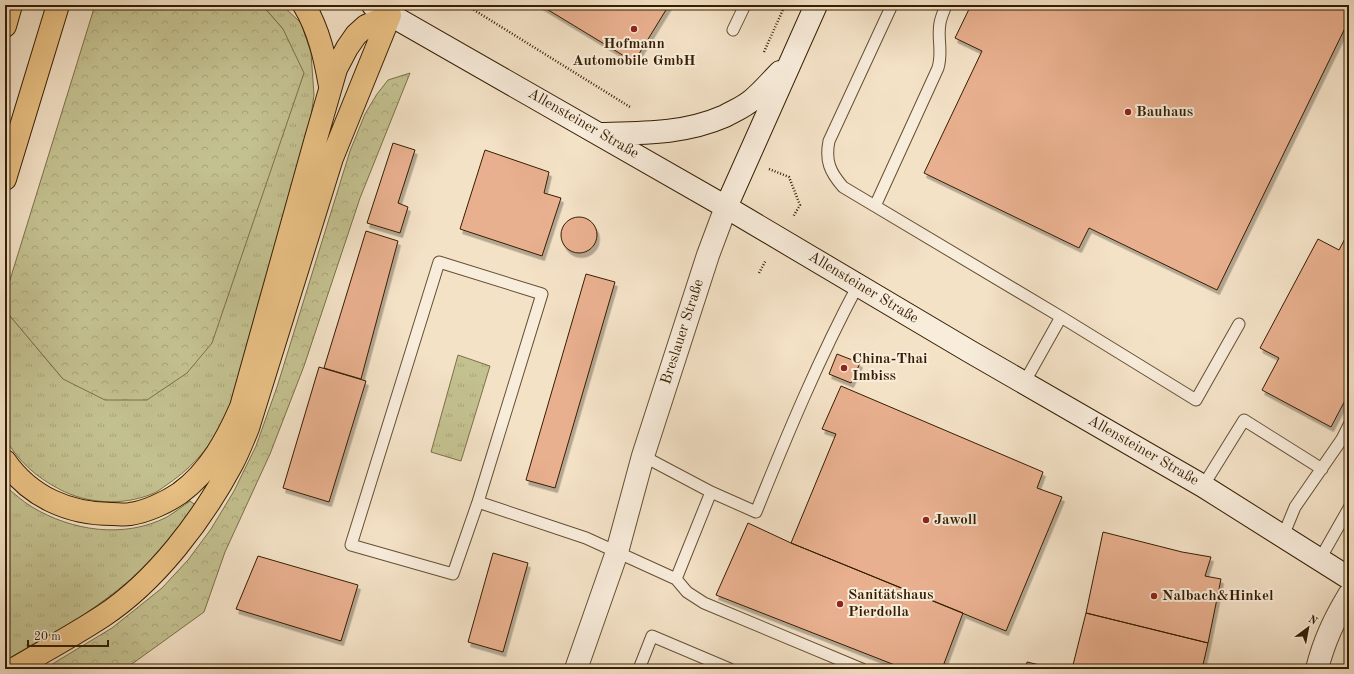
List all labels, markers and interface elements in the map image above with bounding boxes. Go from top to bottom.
marker: Hofmann Automobile GmbH [629,24,639,34]
place label: Hofmann Automobile GmbH [572,37,696,69]
street label: Allensteiner Straße [525,86,641,162]
place label: Bauhaus [1136,105,1193,120]
marker: Bauhaus [1123,107,1133,117]
street label: Allensteiner Straße [805,249,921,327]
street label: Breslauer Straße [659,278,707,386]
place label: China-Thai Imbiss [852,352,927,384]
marker: China-Thai Imbiss [839,363,849,373]
street label: Allensteiner Straße [1085,413,1201,489]
place label: Jawoll [934,513,977,528]
marker: Jawoll [921,515,931,525]
place label: Sanitätshaus Pierdolla [848,588,933,620]
place label: Nalbach&Hinkel [1162,589,1274,604]
marker: Nalbach&Hinkel [1149,591,1159,601]
marker: Sanitätshaus Pierdolla [835,599,845,609]
north arrow [1288,608,1328,648]
text: N [1306,614,1319,628]
scale bar [28,622,108,648]
text: 20 m [34,631,61,643]

